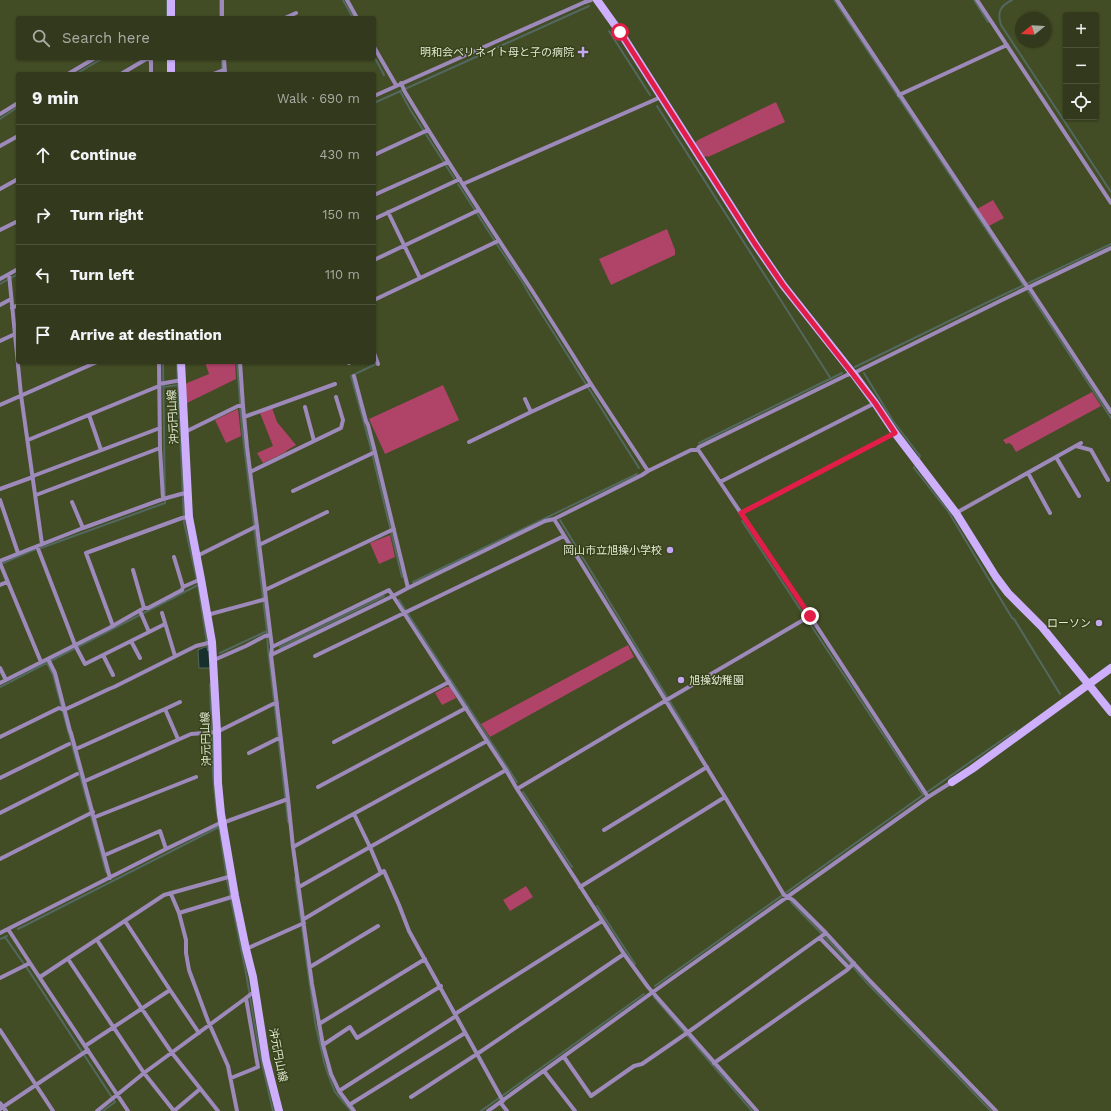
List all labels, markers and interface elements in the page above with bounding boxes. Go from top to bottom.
north arrow [1015,12,1051,48]
map controls [1063,12,1099,120]
button: + [1063,12,1099,48]
search box [16,16,376,60]
route start [611,23,629,41]
icon: search [30,27,52,49]
text: Search here [62,29,150,47]
place label: 明和会ペリネイト母と子の病院 [420,46,574,59]
marker: 明和会ペリネイト母と子の病院 [577,46,589,58]
button: − [1063,48,1099,84]
button: locate [1063,84,1099,120]
text: 9 min [32,88,79,108]
text: Walk · 690 m [277,91,360,106]
icon: ahead [32,144,54,166]
text: Continue [70,146,137,164]
text: 430 m [320,147,360,162]
icon: right [32,204,54,226]
text: Turn right [70,206,143,224]
text: 150 m [322,207,360,222]
icon: left [32,264,54,286]
text: Turn left [70,266,134,284]
text: 110 m [325,267,360,282]
icon: arrive [32,324,54,346]
text: Arrive at destination [70,326,222,344]
street label: 沖元円山線 [165,389,181,445]
place label: 岡山市立旭操小学校 [563,544,662,557]
marker: 岡山市立旭操小学校 [665,545,675,555]
route end [801,607,819,625]
place label: ローソン [1047,617,1091,630]
marker: ローソン [1094,618,1104,628]
place label: 旭操幼稚園 [689,674,744,687]
marker: 旭操幼稚園 [676,675,686,685]
street label: 沖元円山線 [199,711,213,767]
street label: 沖元円山線 [266,1027,290,1083]

